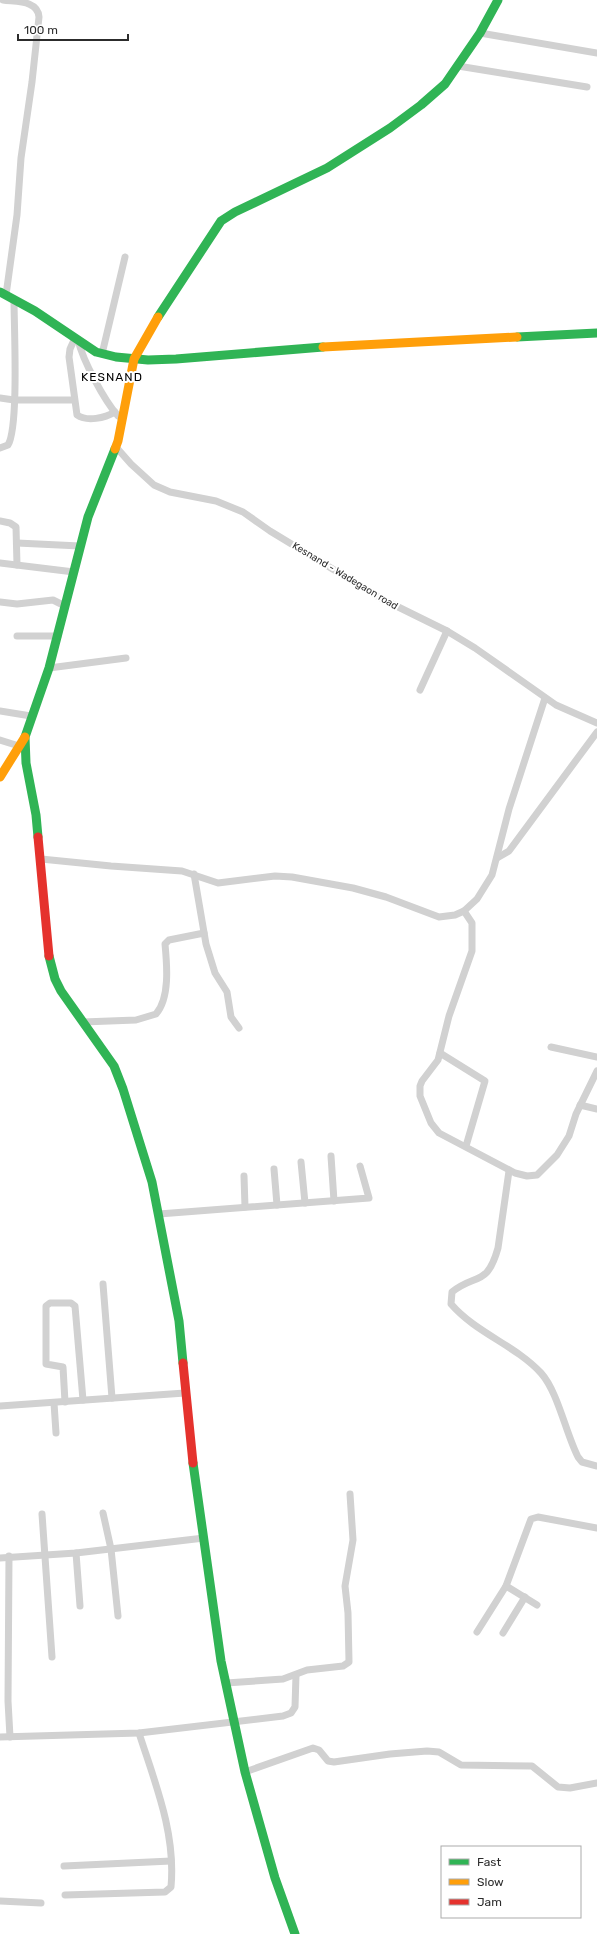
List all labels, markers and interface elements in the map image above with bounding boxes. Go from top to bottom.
scale bar [18,16,128,42]
text: 100 m [24,23,58,37]
district label: KESNAND [81,370,143,384]
street label: Kesnand - Wadegaon road [290,540,400,612]
legend [441,1846,581,1918]
text: Fast [477,1855,501,1869]
text: Slow [477,1875,504,1889]
text: Jam [477,1895,502,1909]

